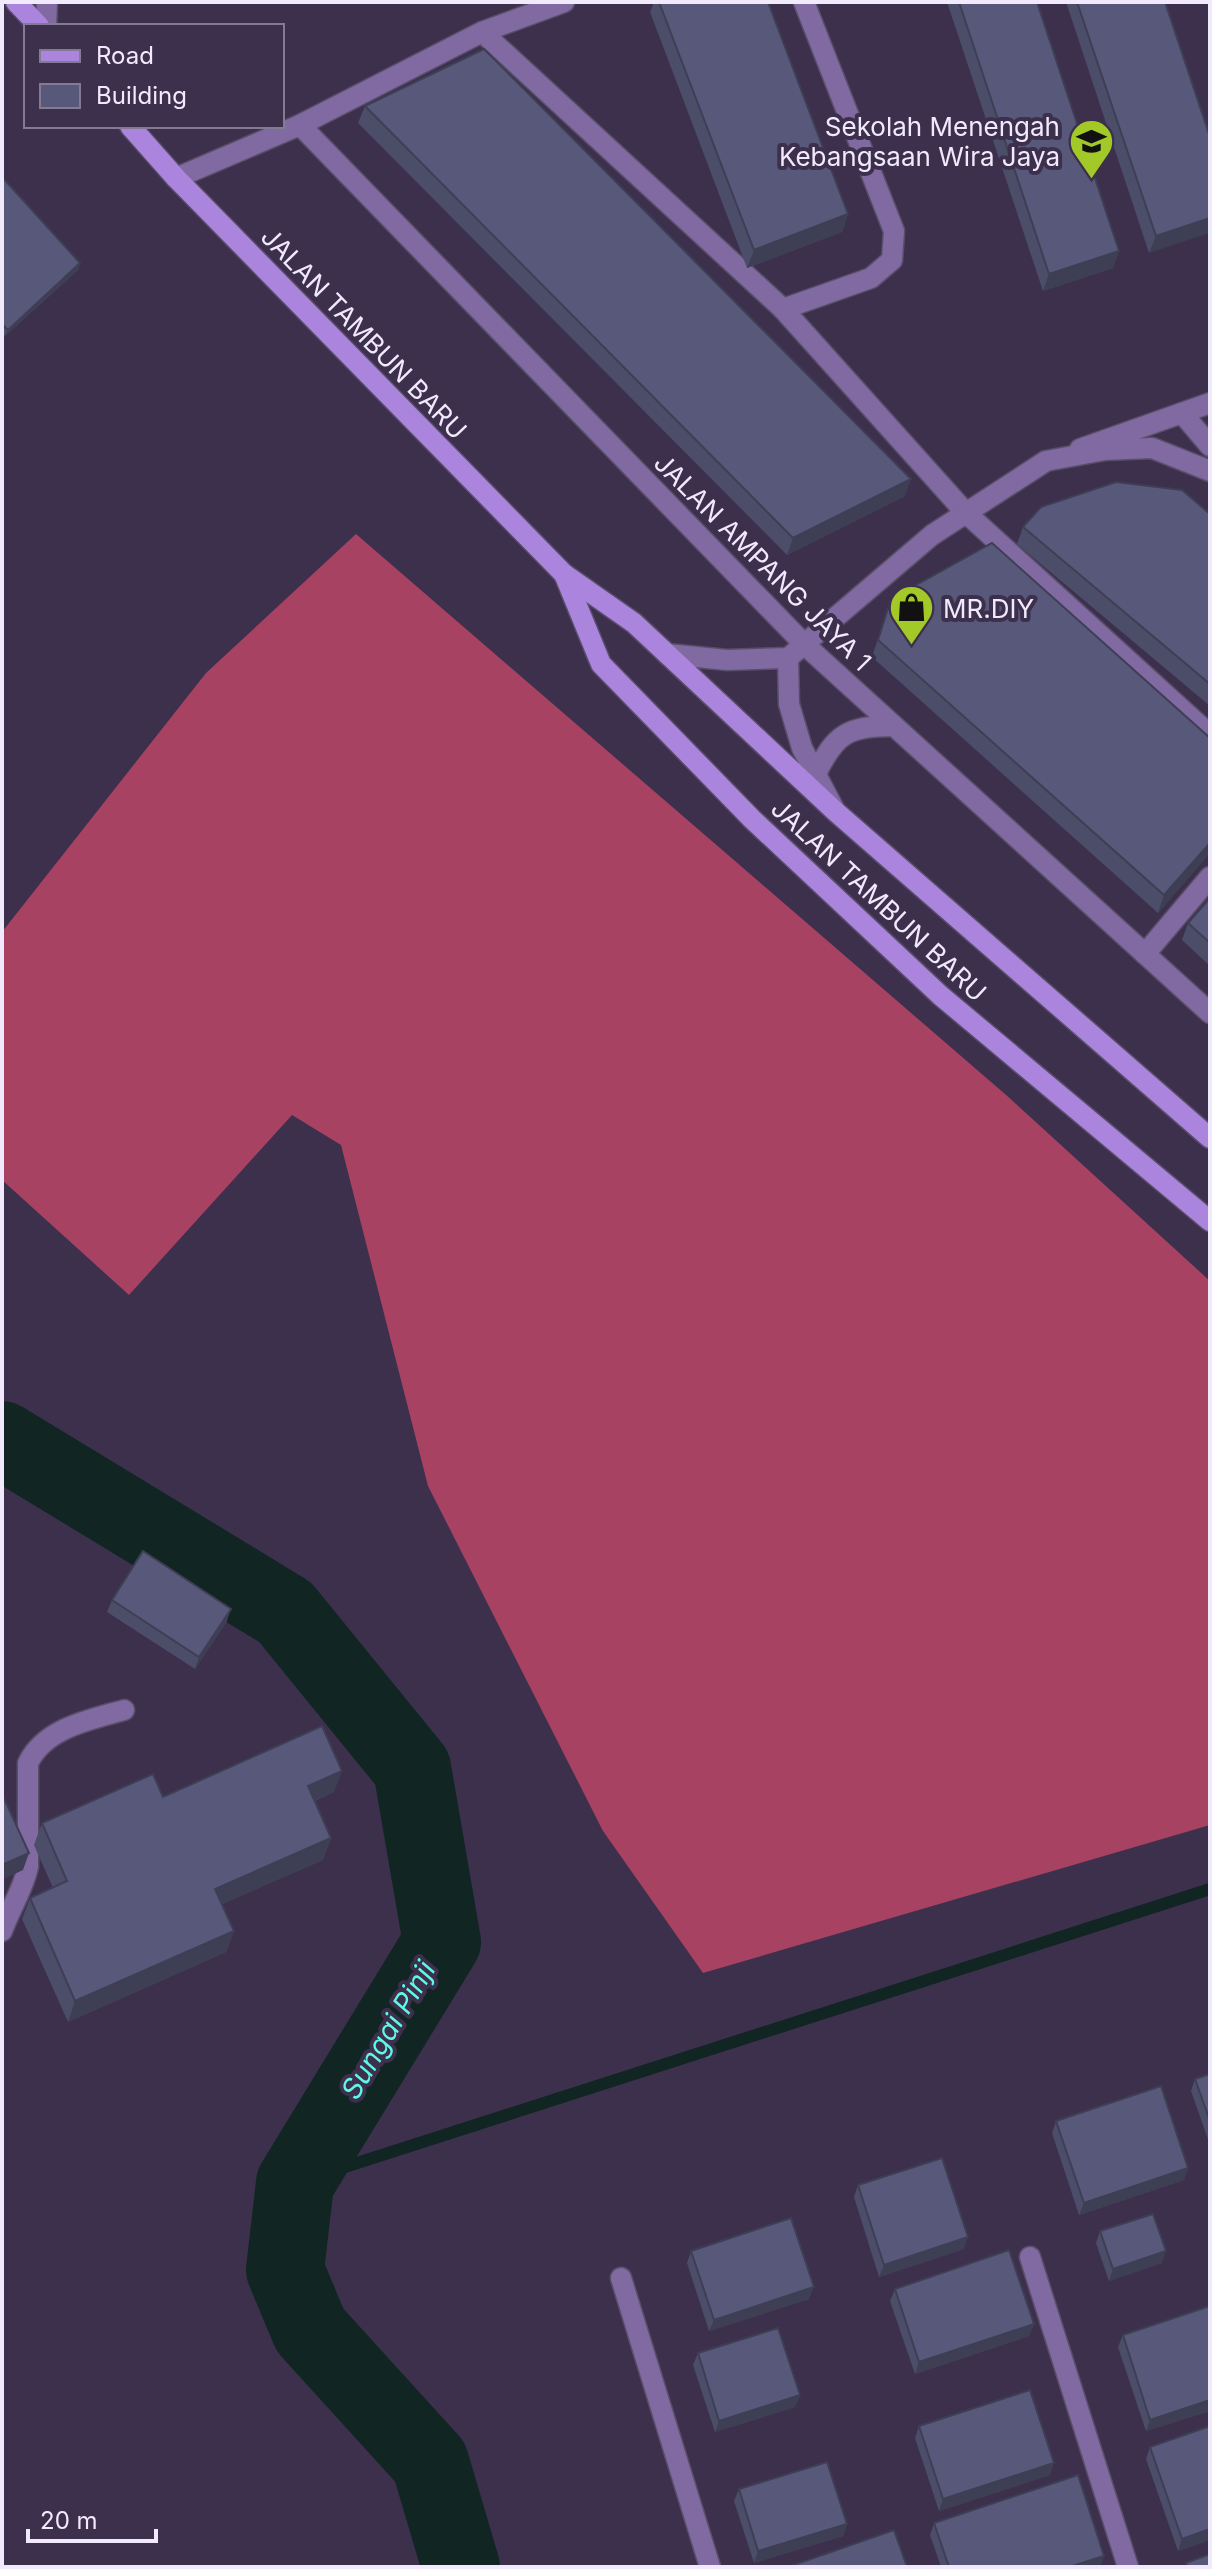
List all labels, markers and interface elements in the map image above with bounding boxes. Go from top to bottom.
legend [24,24,284,128]
text: Road [96,41,154,70]
text: Building [96,81,187,110]
place label: Sekolah Menengah Kebangsaan Wira Jaya [779,111,1060,172]
school or university icon: Sekolah Menengah Kebangsaan Wira Jaya [1067,117,1115,180]
street label: JALAN TAMBUN BARU [255,221,473,445]
street label: JALAN AMPANG JAYA 1 [648,447,878,677]
shop icon: MR.DIY [888,584,936,647]
place label: MR.DIY [943,593,1034,624]
street label: JALAN TAMBUN BARU [765,792,993,1008]
water label: Sungai Pinji [334,1954,443,2105]
scale bar [28,2493,156,2543]
text: 20 m [40,2506,98,2535]

